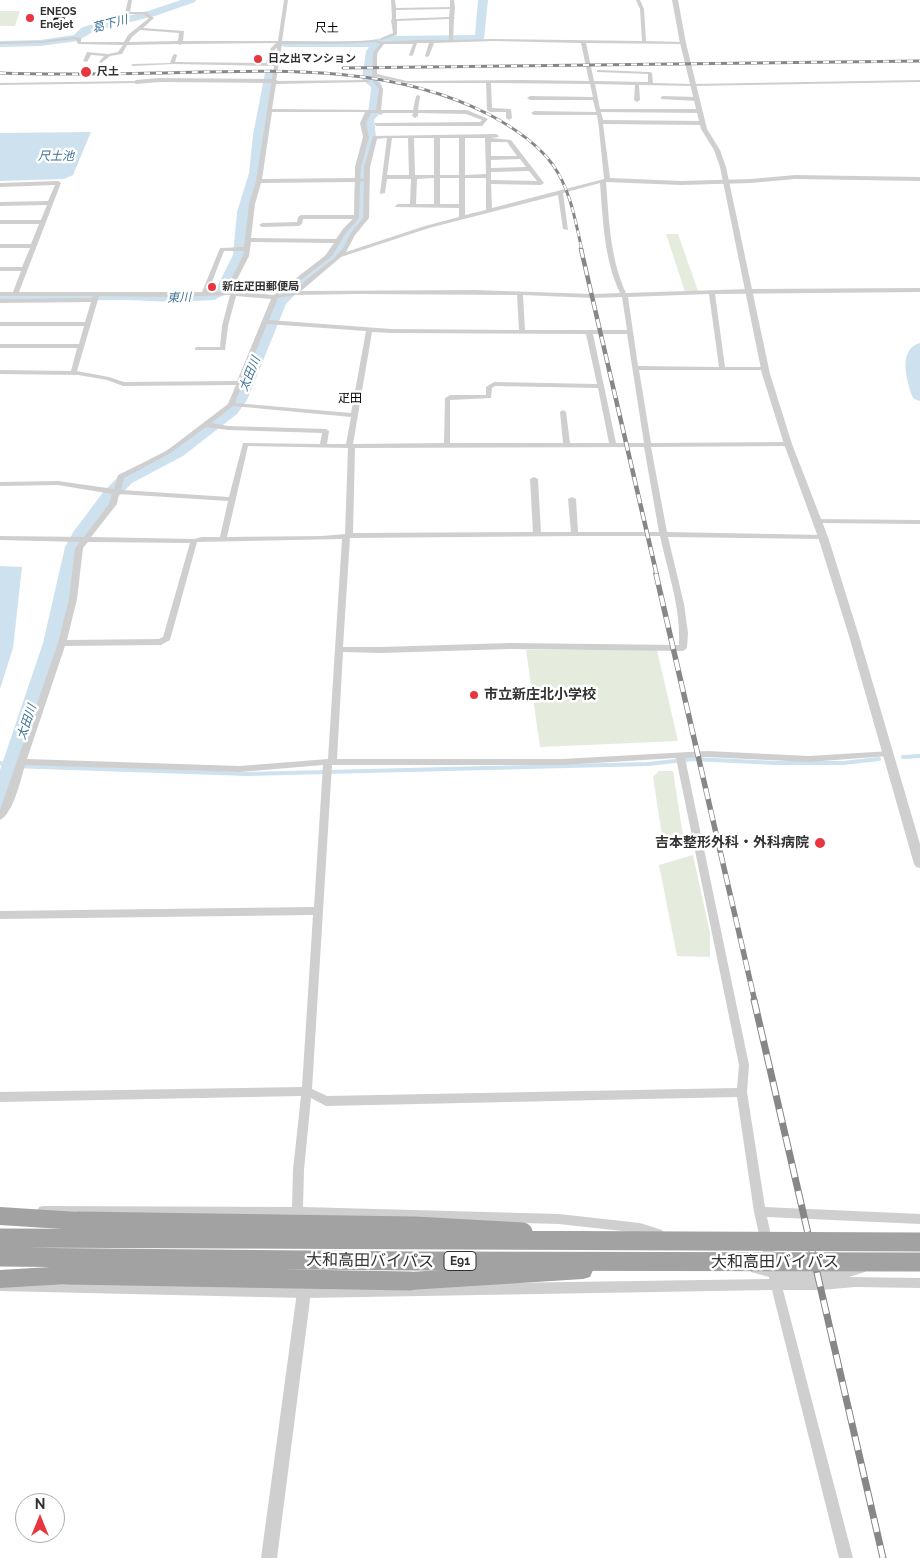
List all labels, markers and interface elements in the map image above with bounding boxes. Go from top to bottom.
place label: ENEOS Enejet [40,5,77,31]
marker: ENEOS Enejet [24,12,36,24]
water label: 葛下川 [91,12,129,36]
district label: 尺土 [315,21,339,35]
place label: 日之出マンション [268,52,356,66]
marker: 日之出マンション [252,53,264,65]
marker: 尺土 [79,65,93,79]
place label: 尺土 [97,65,119,79]
water label: 尺土池 [38,149,74,163]
place label: 新庄疋田郵便局 [222,280,299,294]
marker: 新庄疋田郵便局 [206,281,218,293]
water label: 東川 [167,290,191,306]
water label: 太田川 [237,355,263,393]
district label: 疋田 [338,391,362,405]
place label: 市立新庄北小学校 [484,687,596,703]
marker: 市立新庄北小学校 [468,689,480,701]
water label: 太田川 [14,703,40,741]
place label: 吉本整形外科・外科病院 [655,835,809,851]
marker: 吉本整形外科・外科病院 [813,836,827,850]
street label: 大和高田バイパス [306,1250,434,1272]
road number: E91 [444,1252,476,1270]
street label: 大和高田バイパス [711,1252,839,1272]
north arrow [15,1493,65,1543]
text: N [35,1496,45,1512]

